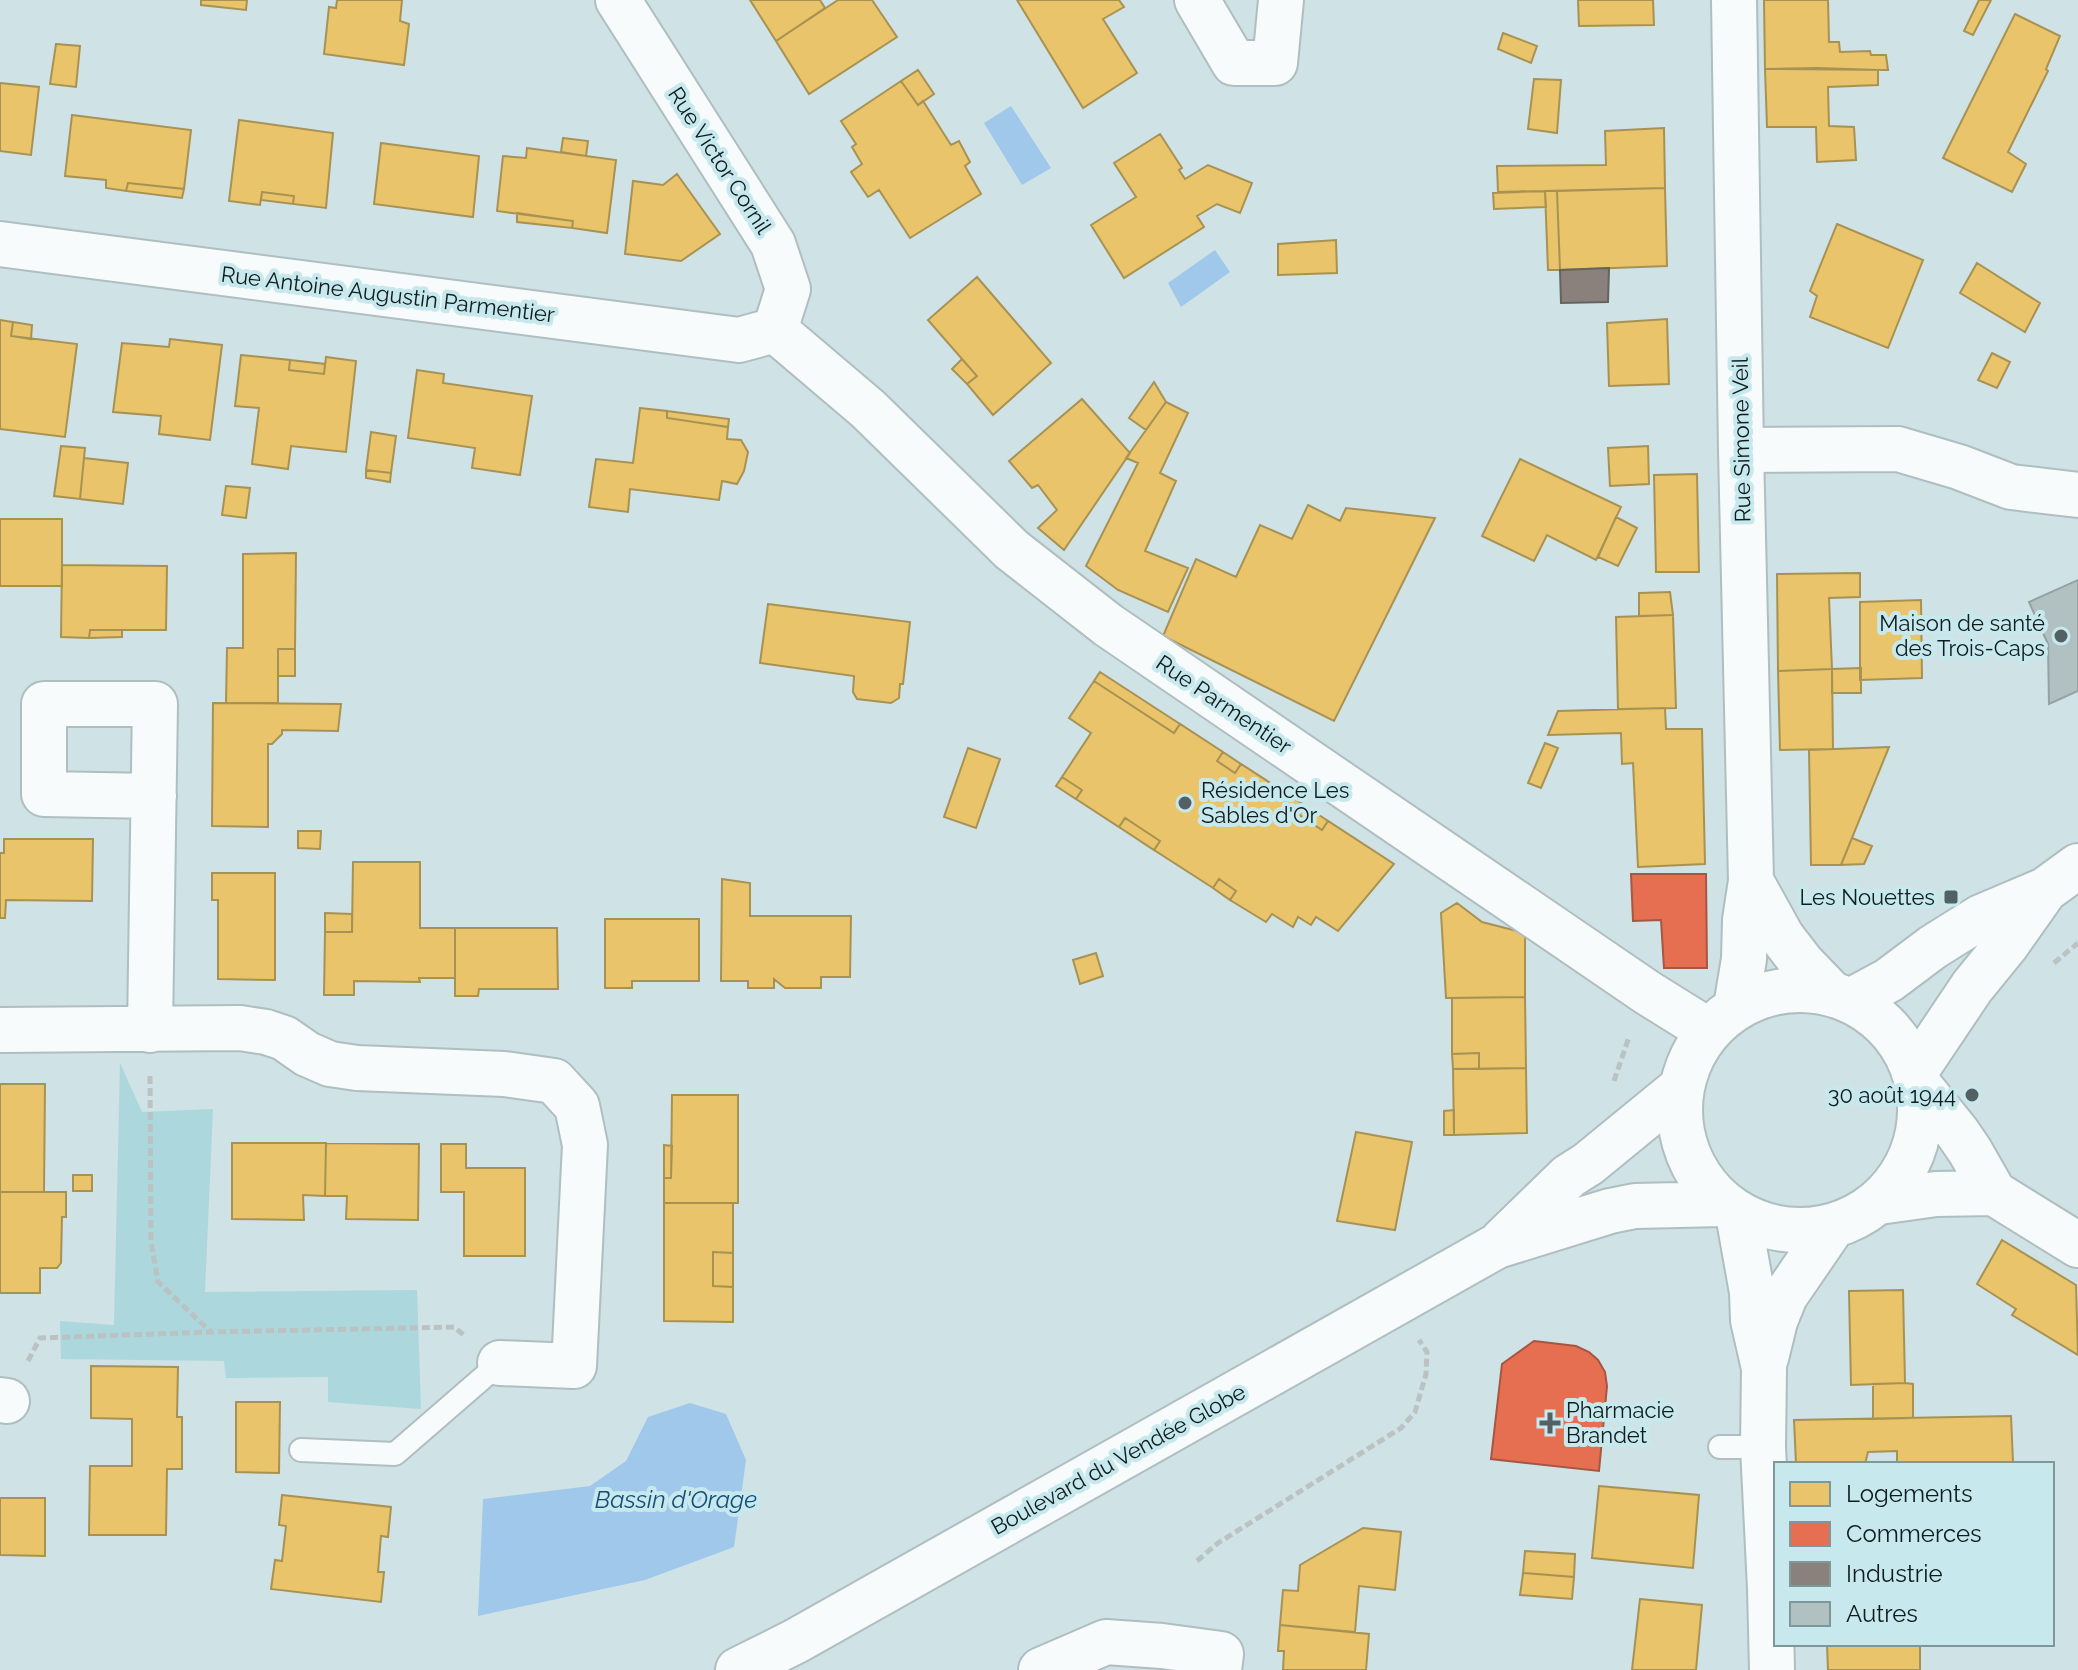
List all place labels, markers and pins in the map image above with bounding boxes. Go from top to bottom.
place label: Maison de santé des Trois-Caps [1879,610,2045,661]
marker: Maison de santé des Trois-Caps [2052,627,2070,645]
place label: Résidence Les Sables d'Or [1201,777,1349,828]
marker: Résidence Les Sables d'Or [1176,794,1194,812]
place label: Les Nouettes [1799,884,1935,910]
marker: Les Nouettes [1942,888,1960,906]
place label: 30 août 1944 [1828,1082,1956,1108]
marker: 30 août 1944 [1963,1086,1981,1104]
place label: Pharmacie Brandet [1566,1397,1674,1448]
marker: Pharmacie Brandet [1541,1414,1559,1432]

